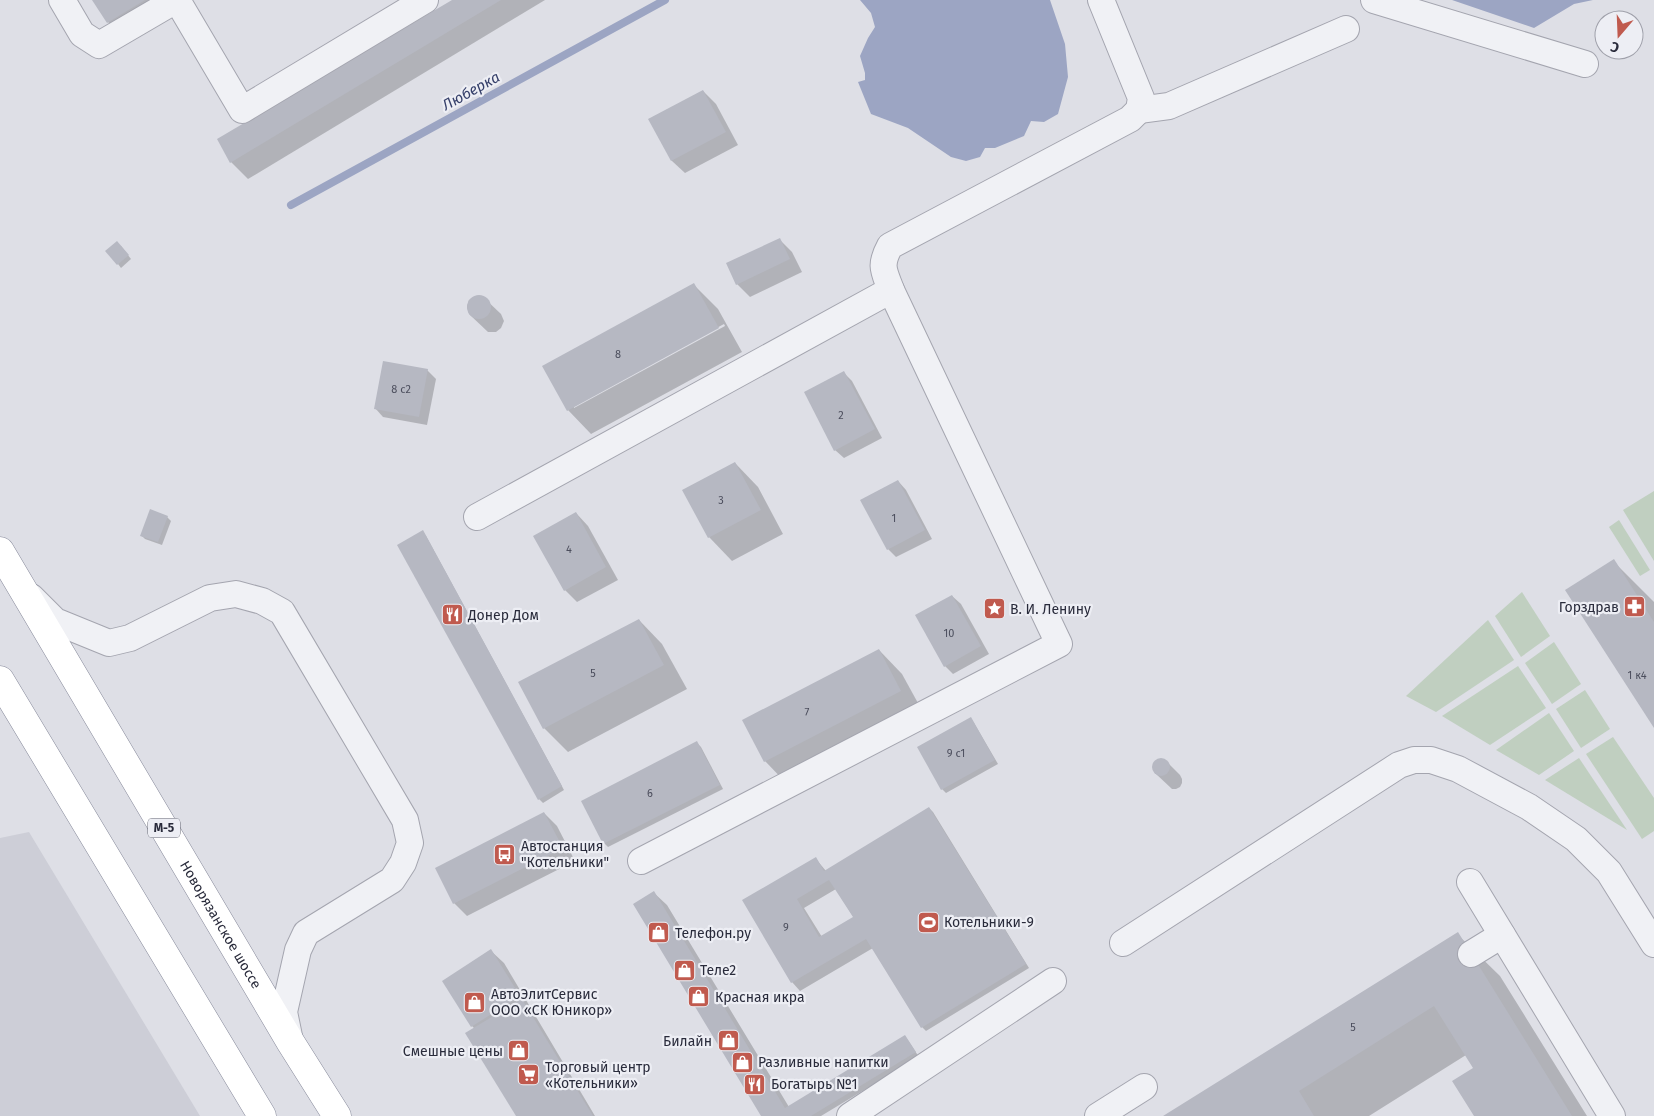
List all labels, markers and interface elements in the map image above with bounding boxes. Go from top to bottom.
north arrow [1594,10,1644,60]
text: С [1608,37,1622,56]
water label: Люберка [438,68,503,115]
house number: 8 [615,348,621,361]
house number: 8 с2 [391,383,411,396]
house number: 2 [838,409,844,422]
house number: 3 [718,494,724,507]
house number: 1 [892,512,896,525]
house number: 4 [566,543,572,556]
pharmacy icon: Горздрав [1623,595,1647,619]
place icon: В. И. Ленину [982,597,1006,621]
place label: Горздрав [1559,599,1619,616]
place label: В. И. Ленину [1010,601,1091,618]
restaurant icon: Донер Дом [440,603,464,627]
place label: Донер Дом [467,607,539,624]
house number: 10 [944,627,954,640]
house number: 5 [590,667,596,680]
house number: 1 к4 [1627,669,1647,682]
house number: 7 [805,706,810,719]
house number: 9 с1 [947,747,965,760]
house number: 6 [647,787,653,800]
road number: М-5 [148,818,180,838]
place label: Автостанция "Котельники" [521,838,609,871]
bus stop icon: Автостанция "Котельники" [493,842,517,866]
street label: Новорязанское шоссе [177,858,265,992]
sports icon: Котельники-9 [916,910,940,934]
place label: Котельники-9 [944,914,1034,931]
shop icon: Телефон.ру [647,921,671,945]
house number: 9 [783,921,789,934]
place label: Телефон.ру [675,925,751,942]
shop icon: Теле2 [672,958,696,982]
place label: Теле2 [700,962,736,979]
shop icon: Красная икра [687,985,711,1009]
place label: АвтоЭлитСервис ООО «СК Юникор» [491,986,612,1019]
place label: Красная икра [715,989,805,1006]
shop icon: АвтоЭлитСервис ООО «СК Юникор» [463,990,487,1014]
house number: 5 [1350,1021,1356,1034]
shop icon: Билайн [716,1029,740,1053]
place label: Билайн [663,1033,712,1050]
shop icon: Смешные цены [507,1039,531,1063]
place label: Смешные цены [403,1043,503,1060]
shop icon: Разливные напитки [730,1050,754,1074]
place label: Разливные напитки [758,1054,889,1071]
place label: Торговый центр «Котельники» [545,1059,651,1092]
supermarket icon: Торговый центр «Котельники» [517,1063,541,1087]
restaurant icon: Богатырь №1 [743,1072,767,1096]
place label: Богатырь №1 [771,1076,858,1093]

